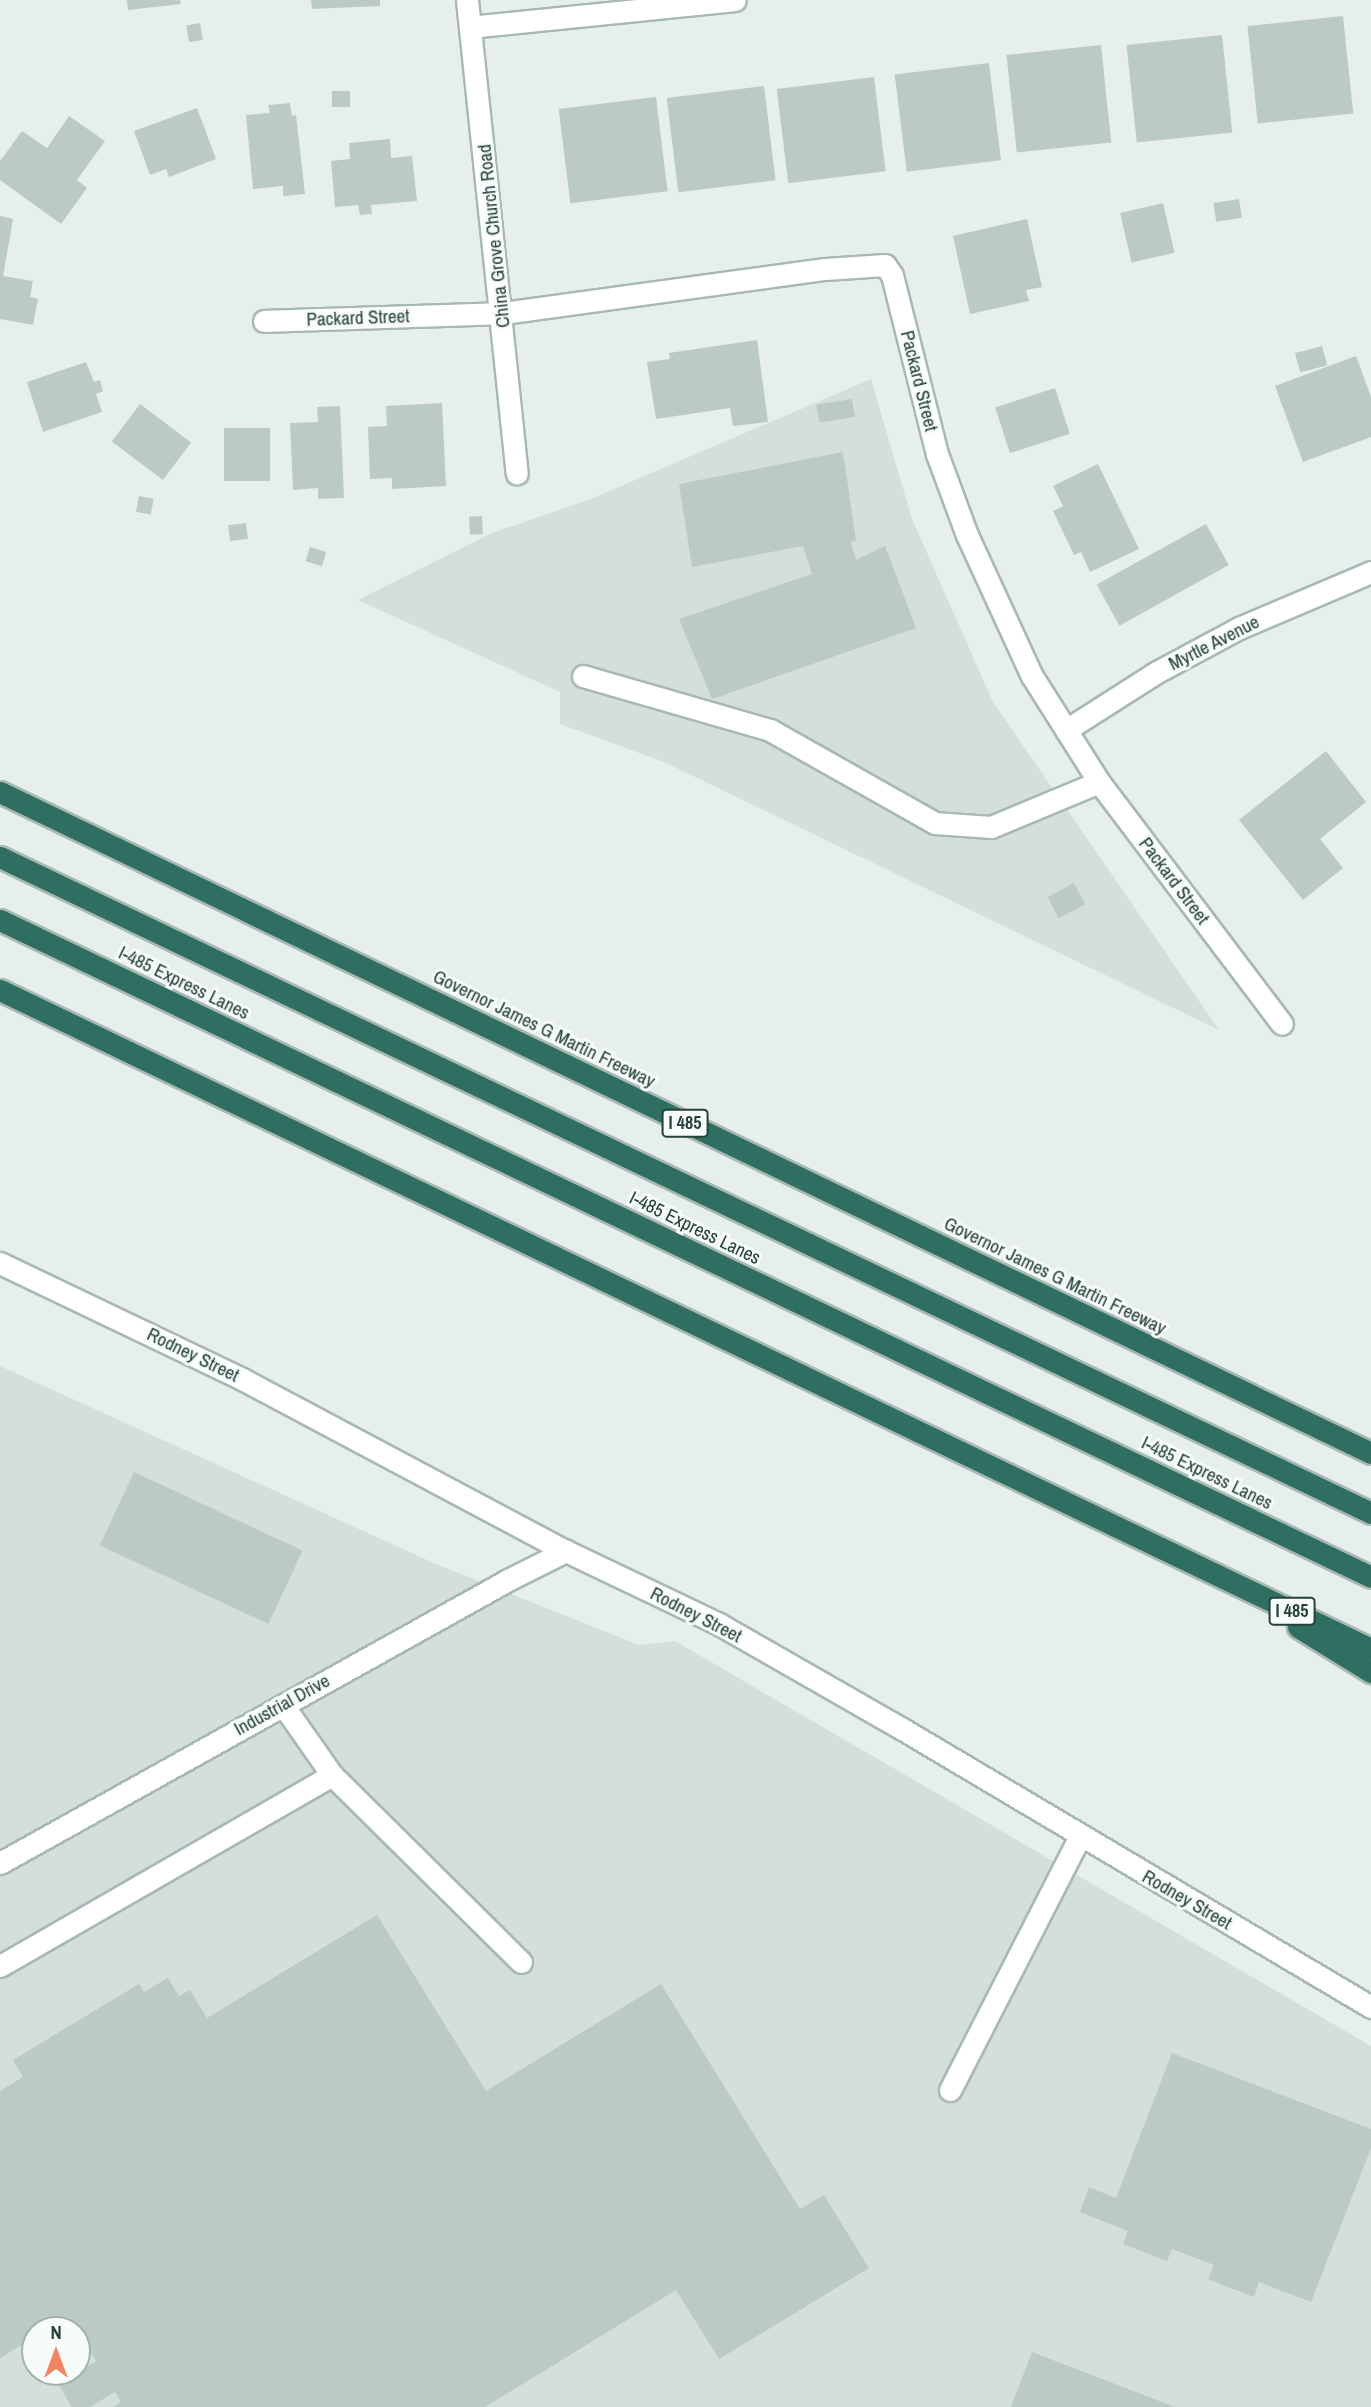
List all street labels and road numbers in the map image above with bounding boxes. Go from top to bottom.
street label: China Grove Church Road [473,143,515,329]
street label: Packard Street [306,305,410,331]
street label: Packard Street [895,328,943,434]
street label: Myrtle Avenue [1165,610,1263,676]
street label: Packard Street [1134,833,1214,929]
street label: I-485 Express Lanes [115,941,253,1025]
street label: Governor James G Martin Freeway [429,965,659,1093]
road number: I 485 [660,1108,710,1138]
street label: I-485 Express Lanes [626,1186,764,1270]
street label: Governor James G Martin Freeway [940,1212,1170,1340]
street label: Rodney Street [143,1323,243,1387]
street label: I-485 Express Lanes [1138,1431,1276,1515]
street label: Rodney Street [646,1582,746,1648]
road number: I 485 [1268,1596,1316,1626]
street label: Industrial Drive [230,1669,334,1741]
street label: Rodney Street [1138,1865,1236,1935]

